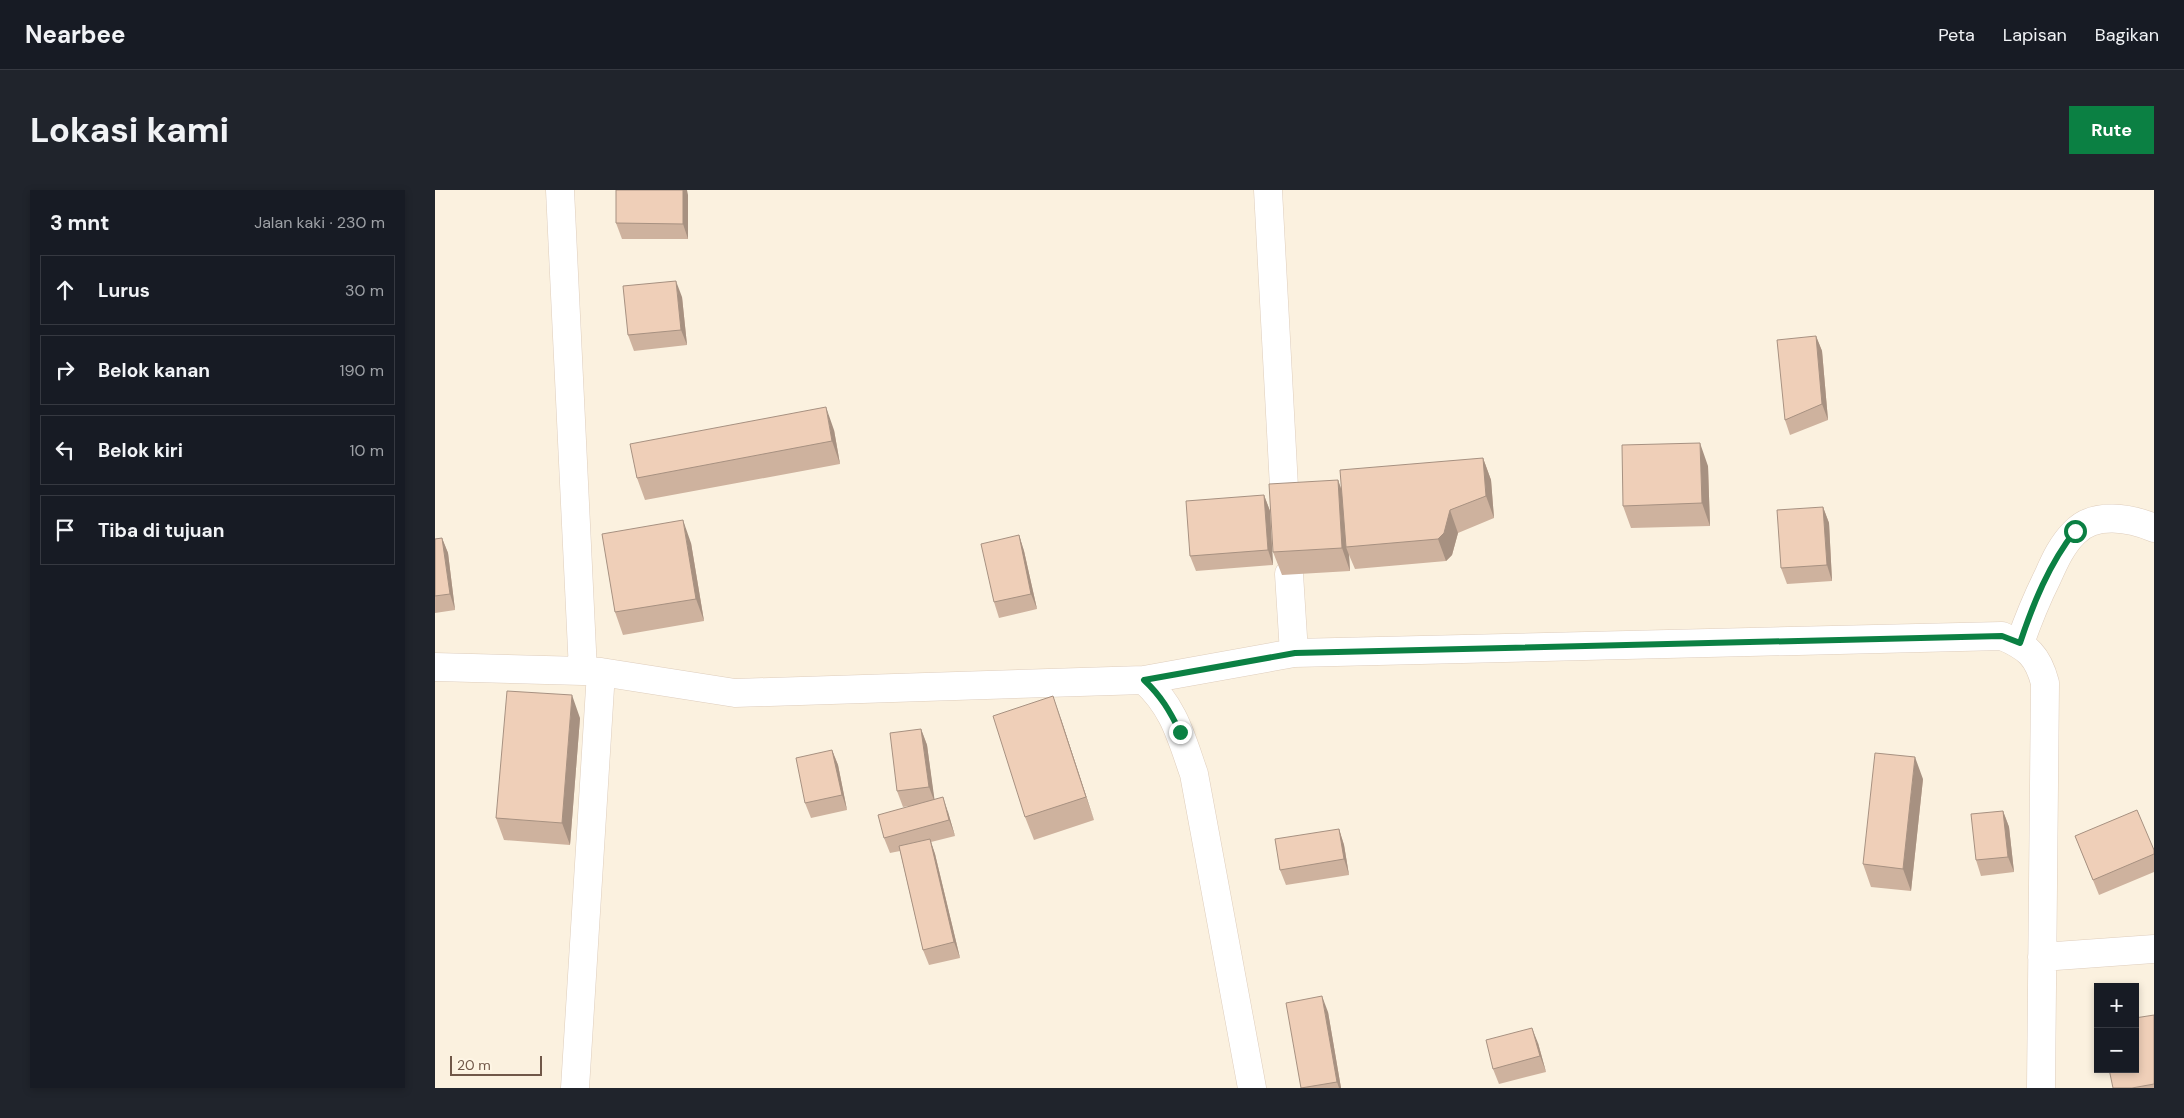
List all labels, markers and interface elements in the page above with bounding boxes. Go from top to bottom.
text: Nearbee [25,19,125,50]
text: Peta [1938,23,1975,47]
text: Lapisan [2003,23,2067,47]
text: Bagikan [2095,23,2159,47]
button: Rute [2069,106,2154,154]
text: Lokasi kami [30,107,229,153]
text: 3 mnt [50,209,109,237]
text: Jalan kaki · 230 m [254,212,385,233]
icon: ahead [51,276,79,304]
text: Lurus [98,278,150,303]
text: 30 m [345,280,384,301]
icon: right [51,356,79,384]
text: Belok kanan [98,358,210,383]
text: 190 m [340,360,384,381]
icon: left [51,436,79,464]
text: Belok kiri [98,438,183,463]
text: 10 m [350,440,384,461]
icon: arrive [51,516,79,544]
text: Tiba di tujuan [98,518,224,543]
route start [2064,520,2087,543]
route end [1169,721,1192,744]
map controls [2094,983,2139,1073]
button: + [2094,983,2139,1028]
button: − [2094,1028,2139,1073]
scale bar [450,1053,543,1076]
text: 20 m [457,1056,491,1074]

